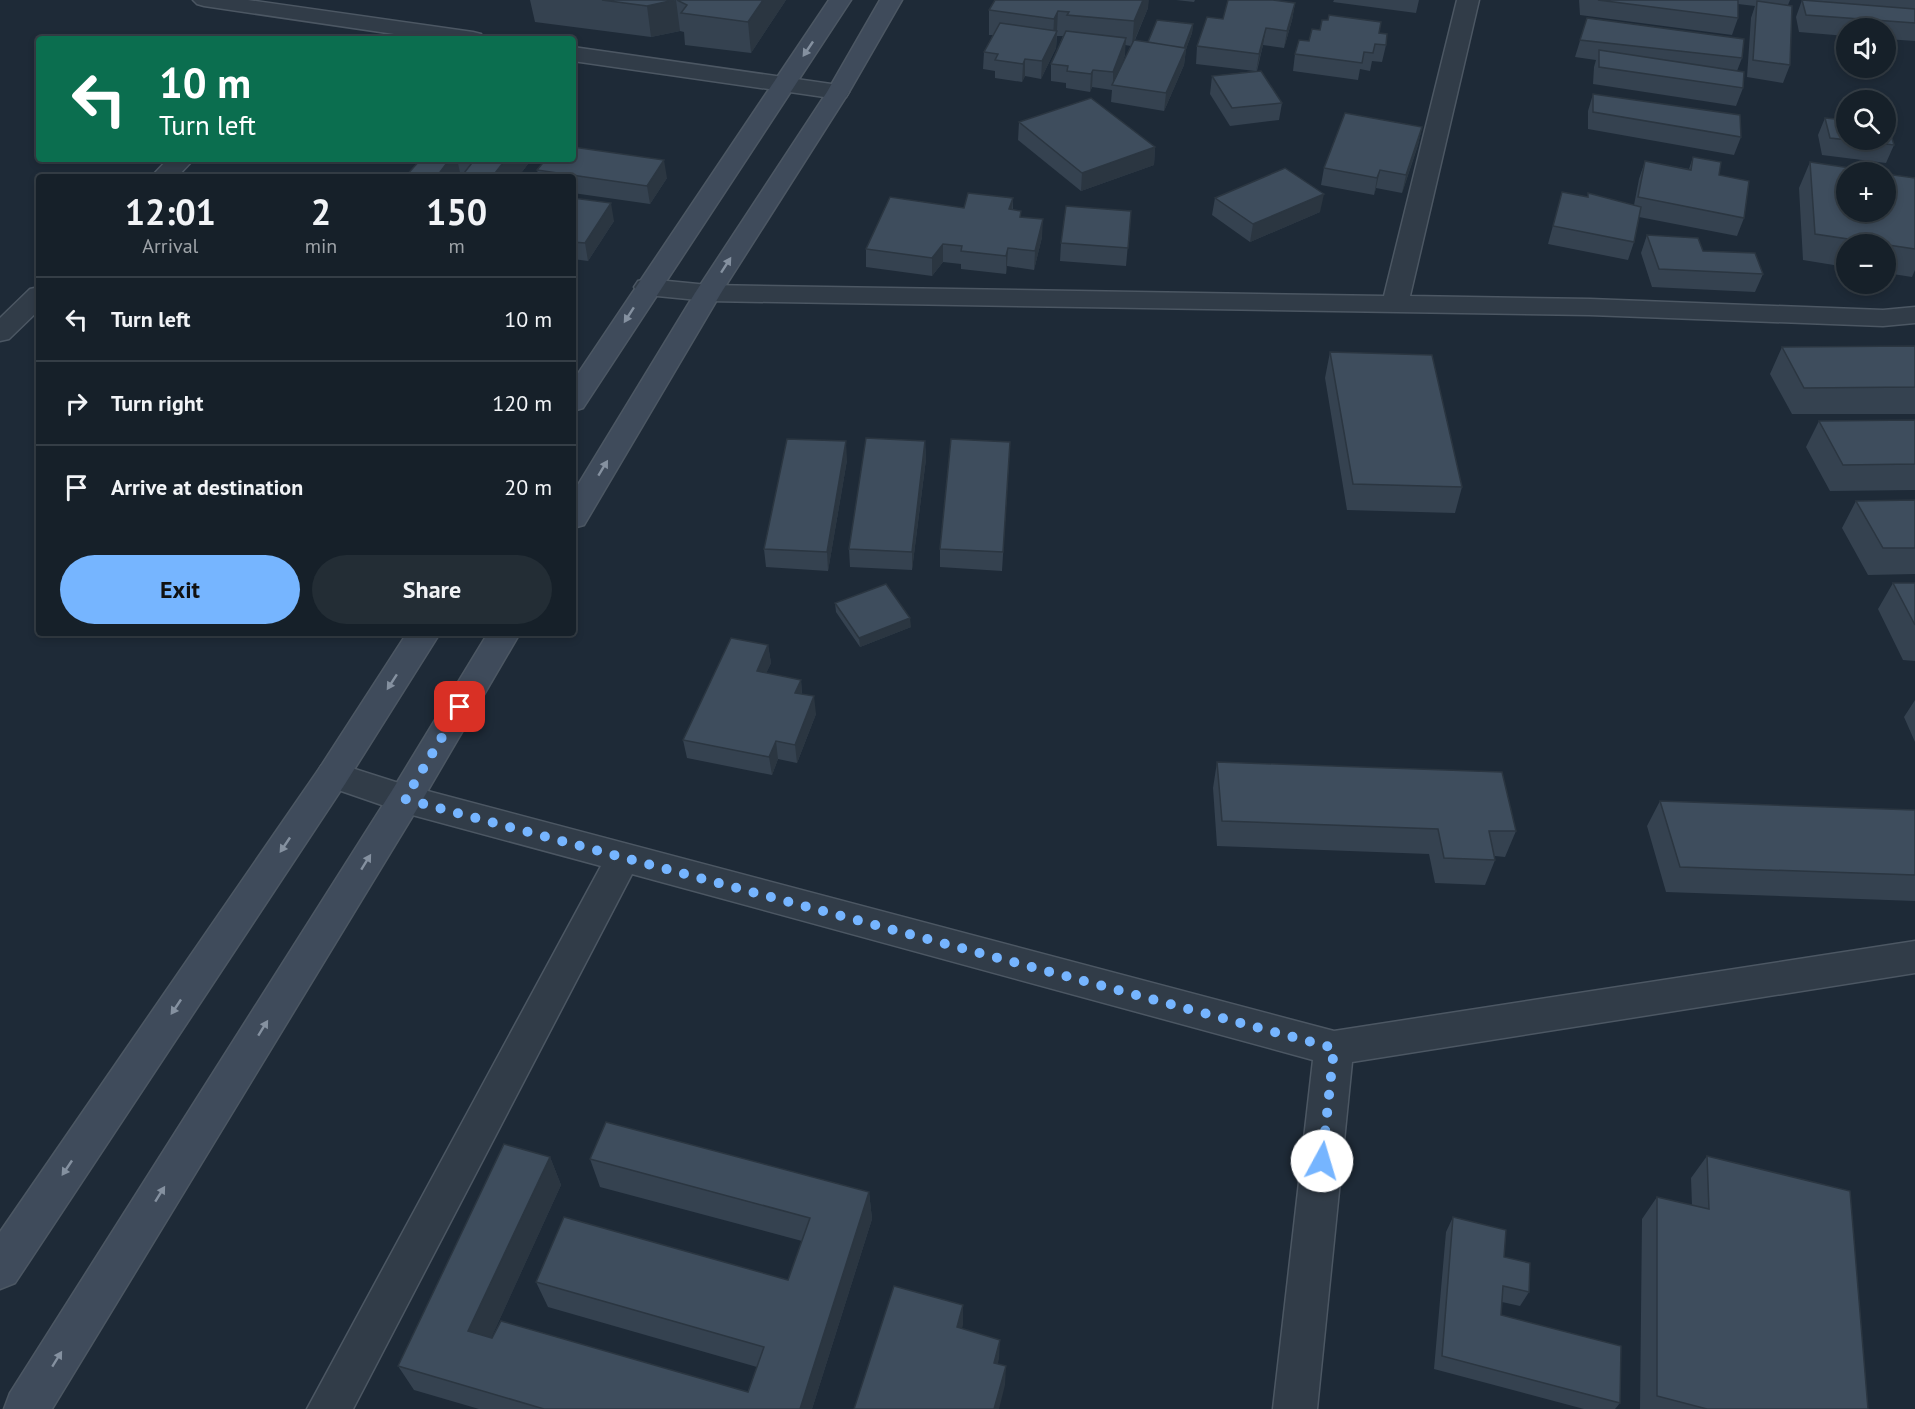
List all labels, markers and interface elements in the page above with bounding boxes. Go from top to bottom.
map controls [1836,18,1896,294]
button: sound [1836,18,1896,78]
one-way arrow [802,40,814,56]
text: 10 m [159,55,251,110]
icon: left [60,60,138,138]
button: search [1836,90,1896,150]
text: Turn left [159,108,256,142]
button: + [1836,162,1896,222]
text: 12:01 [125,188,216,235]
text: 2 [311,188,331,235]
text: 150 [426,188,487,235]
text: Arrival [142,233,198,259]
text: min [305,233,337,259]
text: m [449,233,465,259]
button: − [1836,234,1896,294]
one-way arrow [720,258,732,274]
icon: left [60,303,93,336]
text: Turn left [111,305,191,333]
text: 10 m [504,305,552,333]
one-way arrow [624,307,635,323]
icon: right [60,387,93,420]
text: Turn right [111,389,203,417]
text: 120 m [492,389,552,417]
one-way arrow [598,459,608,476]
icon: arrive [60,471,93,504]
text: Arrive at destination [111,473,303,501]
text: 20 m [504,473,552,501]
button: Exit [60,555,300,624]
button: Share [312,555,552,624]
one-way arrow [387,674,398,690]
pin [434,681,485,732]
icon: arrive [443,690,476,723]
one-way arrow [280,837,291,853]
one-way arrow [360,854,371,870]
one-way arrow [170,998,182,1014]
one-way arrow [257,1020,268,1036]
position arrow [1290,1129,1354,1193]
one-way arrow [61,1160,73,1176]
one-way arrow [154,1186,165,1202]
one-way arrow [52,1351,63,1367]

